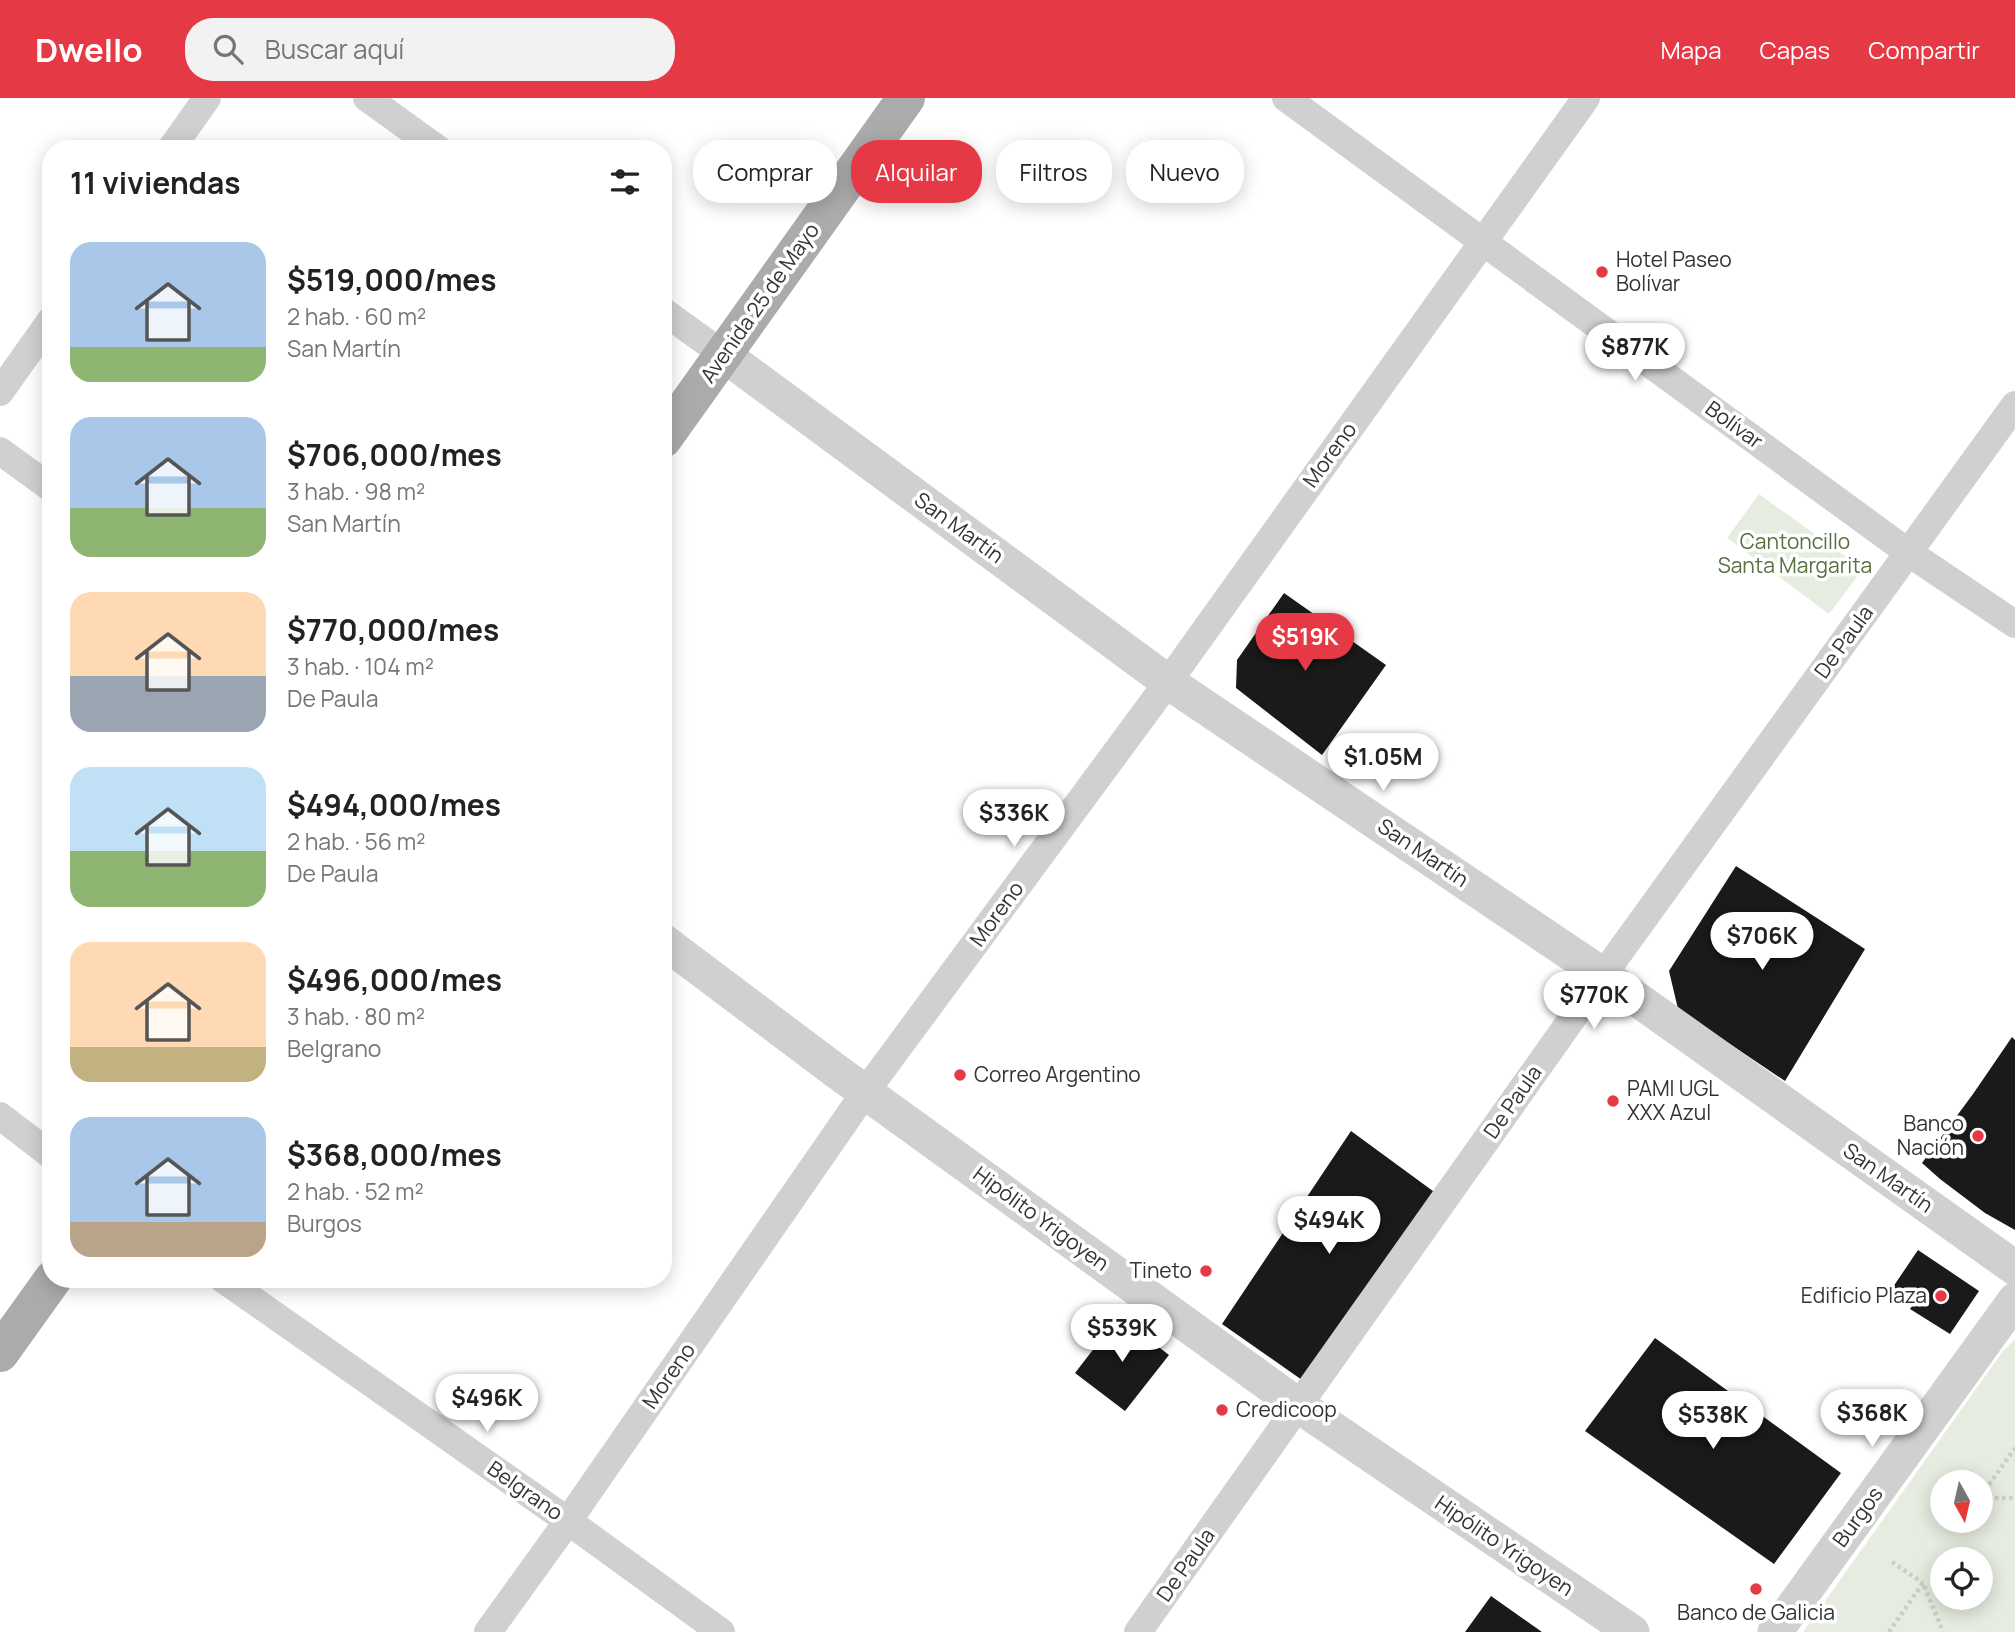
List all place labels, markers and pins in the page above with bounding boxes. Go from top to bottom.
place label: Hotel Paseo Bolívar [1616,245,1732,297]
marker: Hotel Paseo Bolívar [1594,264,1610,280]
pin: $877K [1586,324,1684,383]
pin: $519K [1256,614,1354,673]
pin: $1.05M [1326,734,1440,793]
pin: $336K [965,790,1063,849]
pin: $706K [1713,912,1811,972]
pin: $770K [1545,972,1643,1031]
place label: Correo Argentino [974,1060,1141,1088]
marker: Correo Argentino [952,1067,968,1083]
place label: PAMI UGL XXX Azul [1627,1074,1719,1126]
marker: PAMI UGL XXX Azul [1605,1093,1621,1109]
place label: Banco Nación [1897,1109,1964,1161]
marker: Banco Nación [1970,1128,1986,1144]
pin: $494K [1280,1196,1378,1256]
place label: Tineto [1129,1256,1192,1284]
marker: Tineto [1198,1263,1214,1279]
place label: Edificio Plaza [1801,1281,1927,1309]
marker: Edificio Plaza [1933,1288,1949,1304]
pin: $539K [1073,1304,1171,1364]
pin: $496K [438,1374,536,1434]
pin: $368K [1823,1390,1921,1449]
pin: $538K [1664,1392,1762,1451]
place label: Credicoop [1236,1395,1337,1423]
marker: Credicoop [1214,1402,1230,1418]
marker: Banco de Galicia [1748,1581,1764,1597]
place label: Banco de Galicia [1677,1598,1835,1626]

